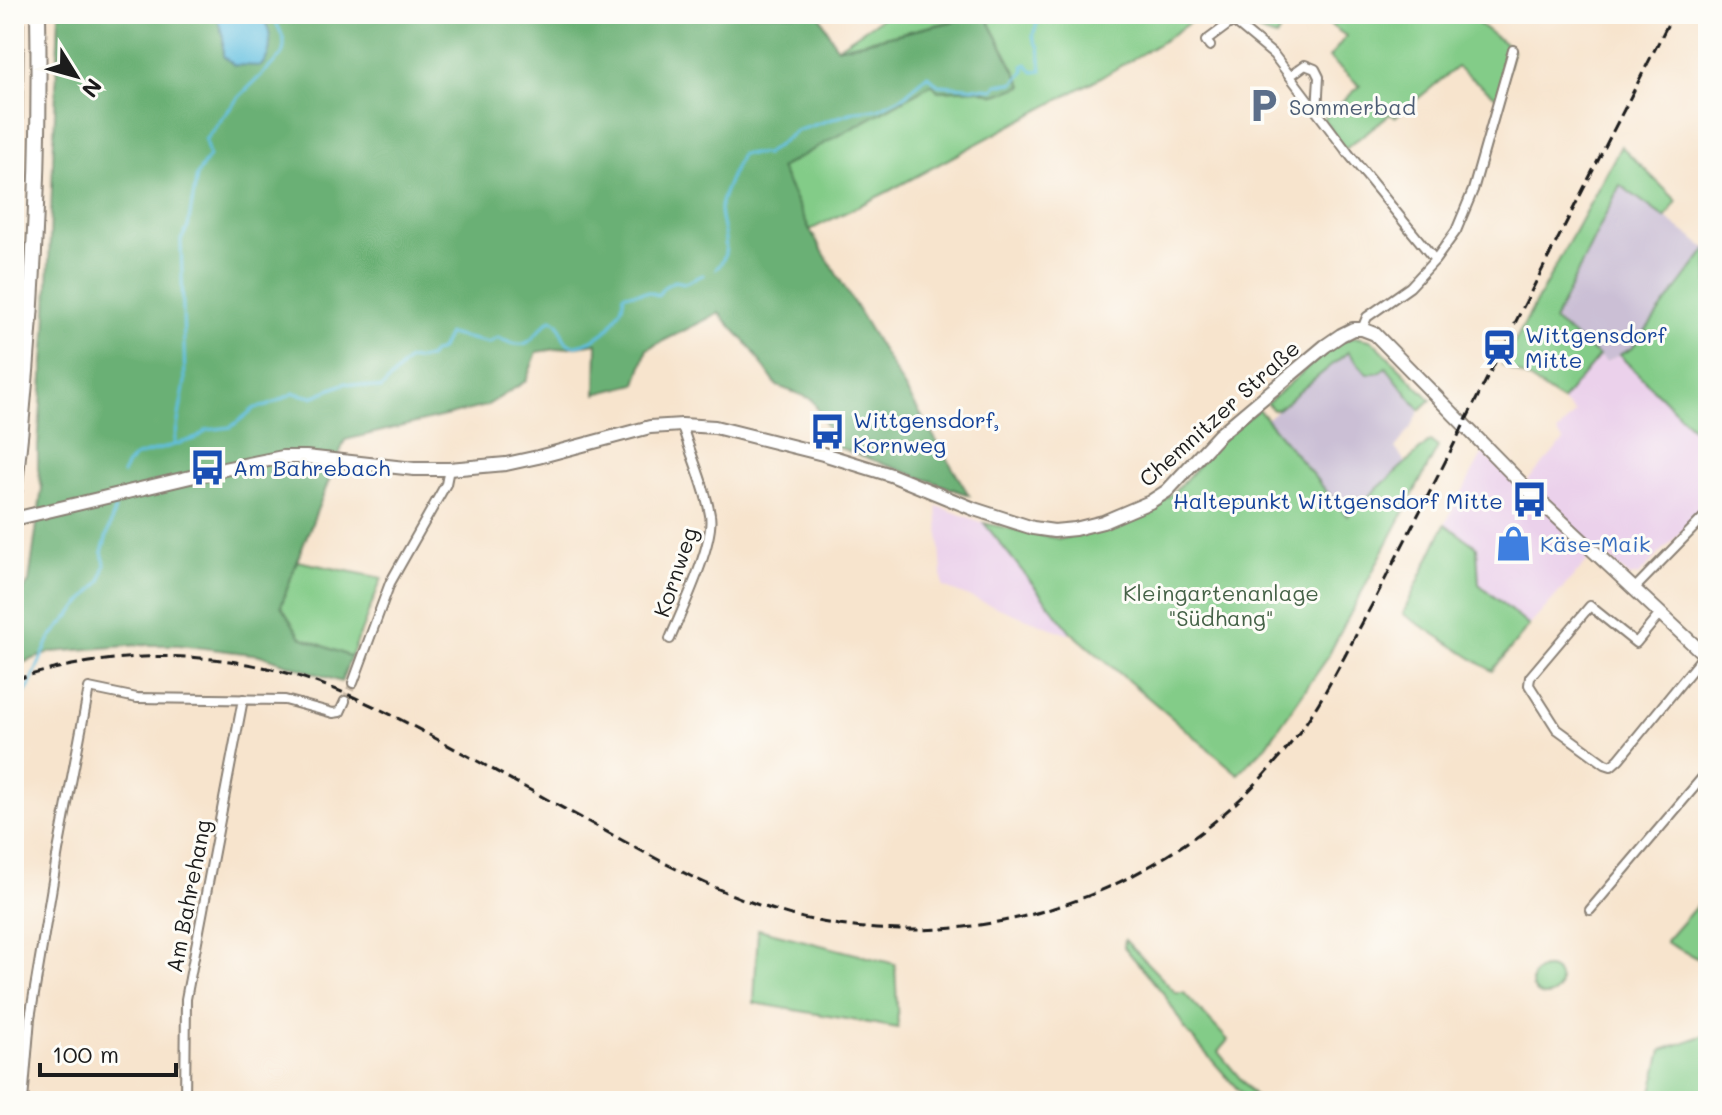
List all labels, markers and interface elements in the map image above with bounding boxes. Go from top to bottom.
north arrow [36,36,116,116]
text: N [76,73,109,104]
parking icon: Sommerbad [1244,87,1282,125]
place label: Sommerbad [1289,92,1416,121]
place label: Wittgensdorf Mitte [1525,320,1667,374]
station icon: Wittgensdorf Mitte [1480,328,1518,366]
street label: Chemnitzer Straße [1133,333,1305,493]
place label: Wittgensdorf, Kornweg [853,405,1000,459]
bus stop icon: Wittgensdorf, Kornweg [808,413,846,451]
bus stop icon: Am Bahrebach [188,448,226,486]
place label: Am Bahrebach [233,453,390,482]
bus stop icon: Haltepunkt Wittgensdorf Mitte [1510,481,1548,519]
place label: Haltepunkt Wittgensdorf Mitte [1173,486,1503,515]
street label: Kornweg [646,523,704,621]
shop icon: Käse-Maik [1495,524,1533,562]
place label: Käse-Maik [1540,529,1650,558]
park label: Kleingartenanlage "Südhang" [1123,578,1319,632]
street label: Am Bahrehang [159,817,217,975]
scale bar [40,1027,176,1077]
text: 100 m [52,1038,119,1069]

